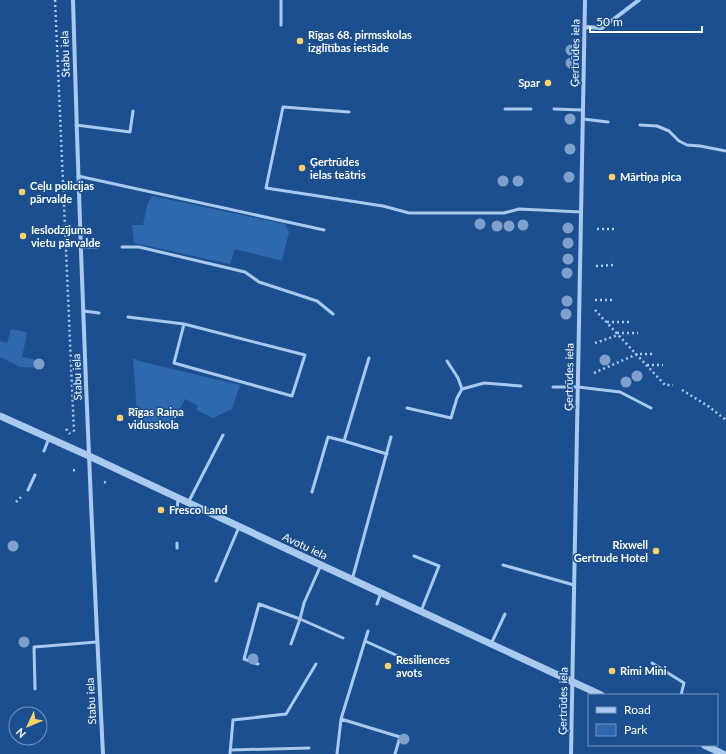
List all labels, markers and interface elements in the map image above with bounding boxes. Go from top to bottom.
scale bar [590,8,702,34]
text: 50 m [596,14,623,29]
street label: Ģertrūdes iela [567,19,582,87]
place label: Rīgas 68. pirmsskolas izglītības iestāde [308,28,412,54]
street label: Stabu iela [57,30,72,78]
marker: Rīgas 68. pirmsskolas izglītības iestāde [295,36,305,46]
place label: Spar [518,76,541,89]
marker: Spar [543,78,553,88]
place label: Ģertrūdes ielas teātris [310,155,366,181]
marker: Ģertrūdes ielas teātris [297,163,307,173]
place label: Mārtiņa pica [620,170,681,183]
marker: Mārtiņa pica [607,172,617,182]
place label: Ceļu policijas pārvalde [30,179,94,205]
marker: Ceļu policijas pārvalde [17,187,27,197]
place label: Ieslodzījuma vietu pārvalde [31,223,101,249]
marker: Ieslodzījuma vietu pārvalde [18,231,28,241]
street label: Ģertrūdes iela [561,343,576,411]
street label: Stabu iela [69,353,84,401]
place label: Rīgas Raiņa vidusskola [128,405,184,431]
marker: Rīgas Raiņa vidusskola [115,413,125,423]
place label: Fresco Land [169,503,227,516]
marker: Fresco Land [156,505,166,515]
street label: Avotu iela [281,529,330,562]
place label: Rixwell Gertrude Hotel [574,538,648,564]
marker: Rixwell Gertrude Hotel [651,546,661,556]
place label: Resiliences avots [396,653,450,679]
marker: Resiliences avots [383,661,393,671]
place label: Rimi Mini [620,664,667,677]
marker: Rimi Mini [607,666,617,676]
street label: Ģertrūdes iela [555,667,570,735]
street label: Stabu iela [83,677,98,725]
legend [588,694,718,746]
text: Road [624,702,651,717]
north arrow [8,706,48,746]
text: Park [624,722,648,737]
text: N [13,726,28,741]

